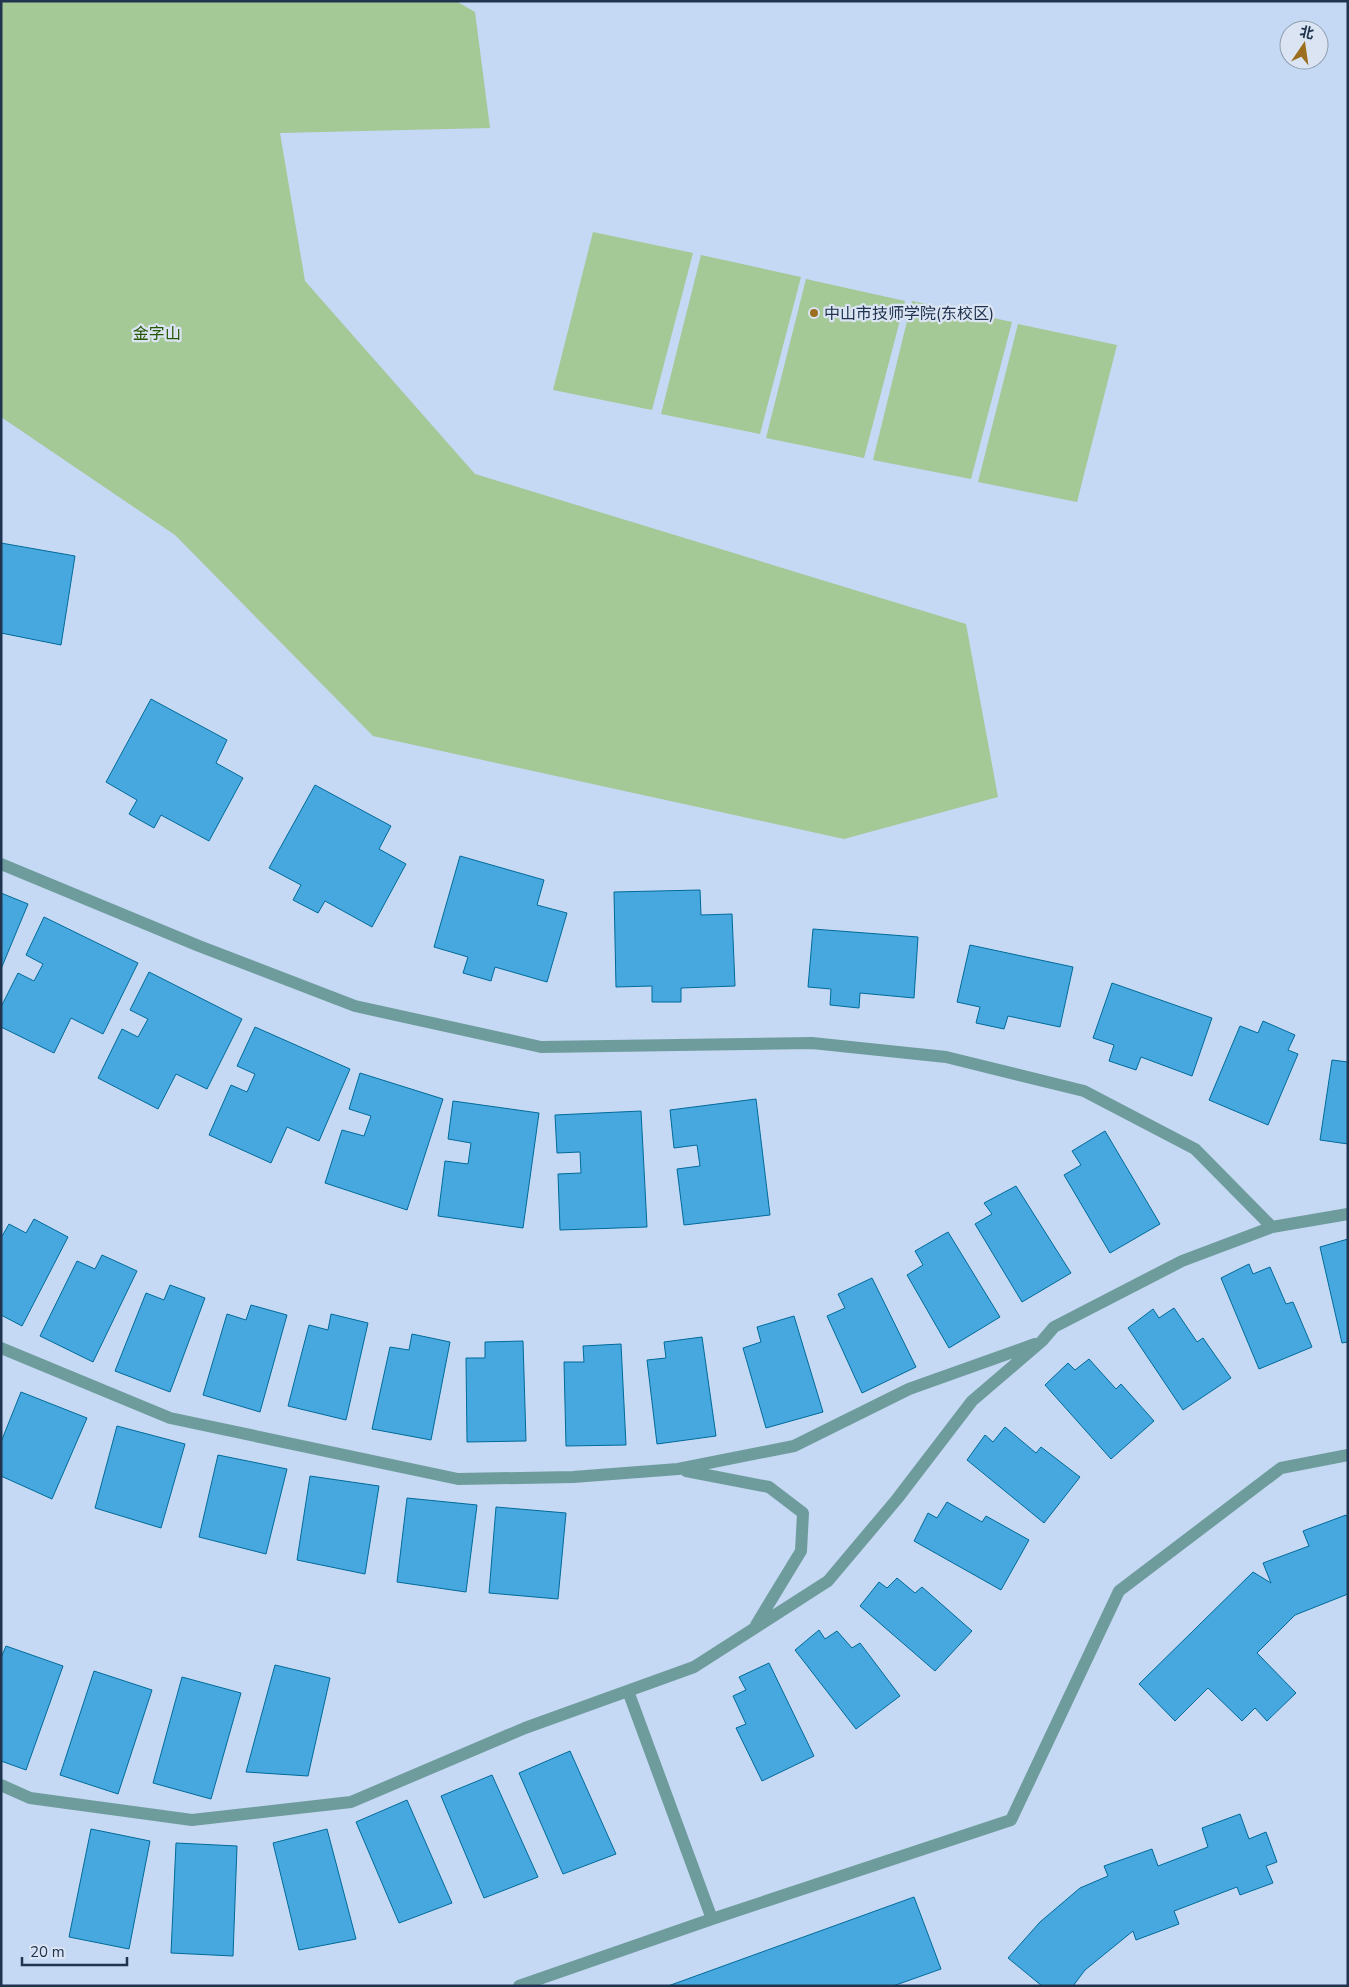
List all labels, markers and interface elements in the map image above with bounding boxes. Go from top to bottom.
north arrow [1279,20,1329,70]
text: 北 [1298,22,1316,44]
place label: 中山市技师学院(东校区) [824,303,994,325]
marker: 中山市技师学院(东校区) [808,307,820,319]
park label: 金字山 [133,323,181,345]
scale bar [22,1934,128,1966]
text: 20 m [30,1942,65,1962]

